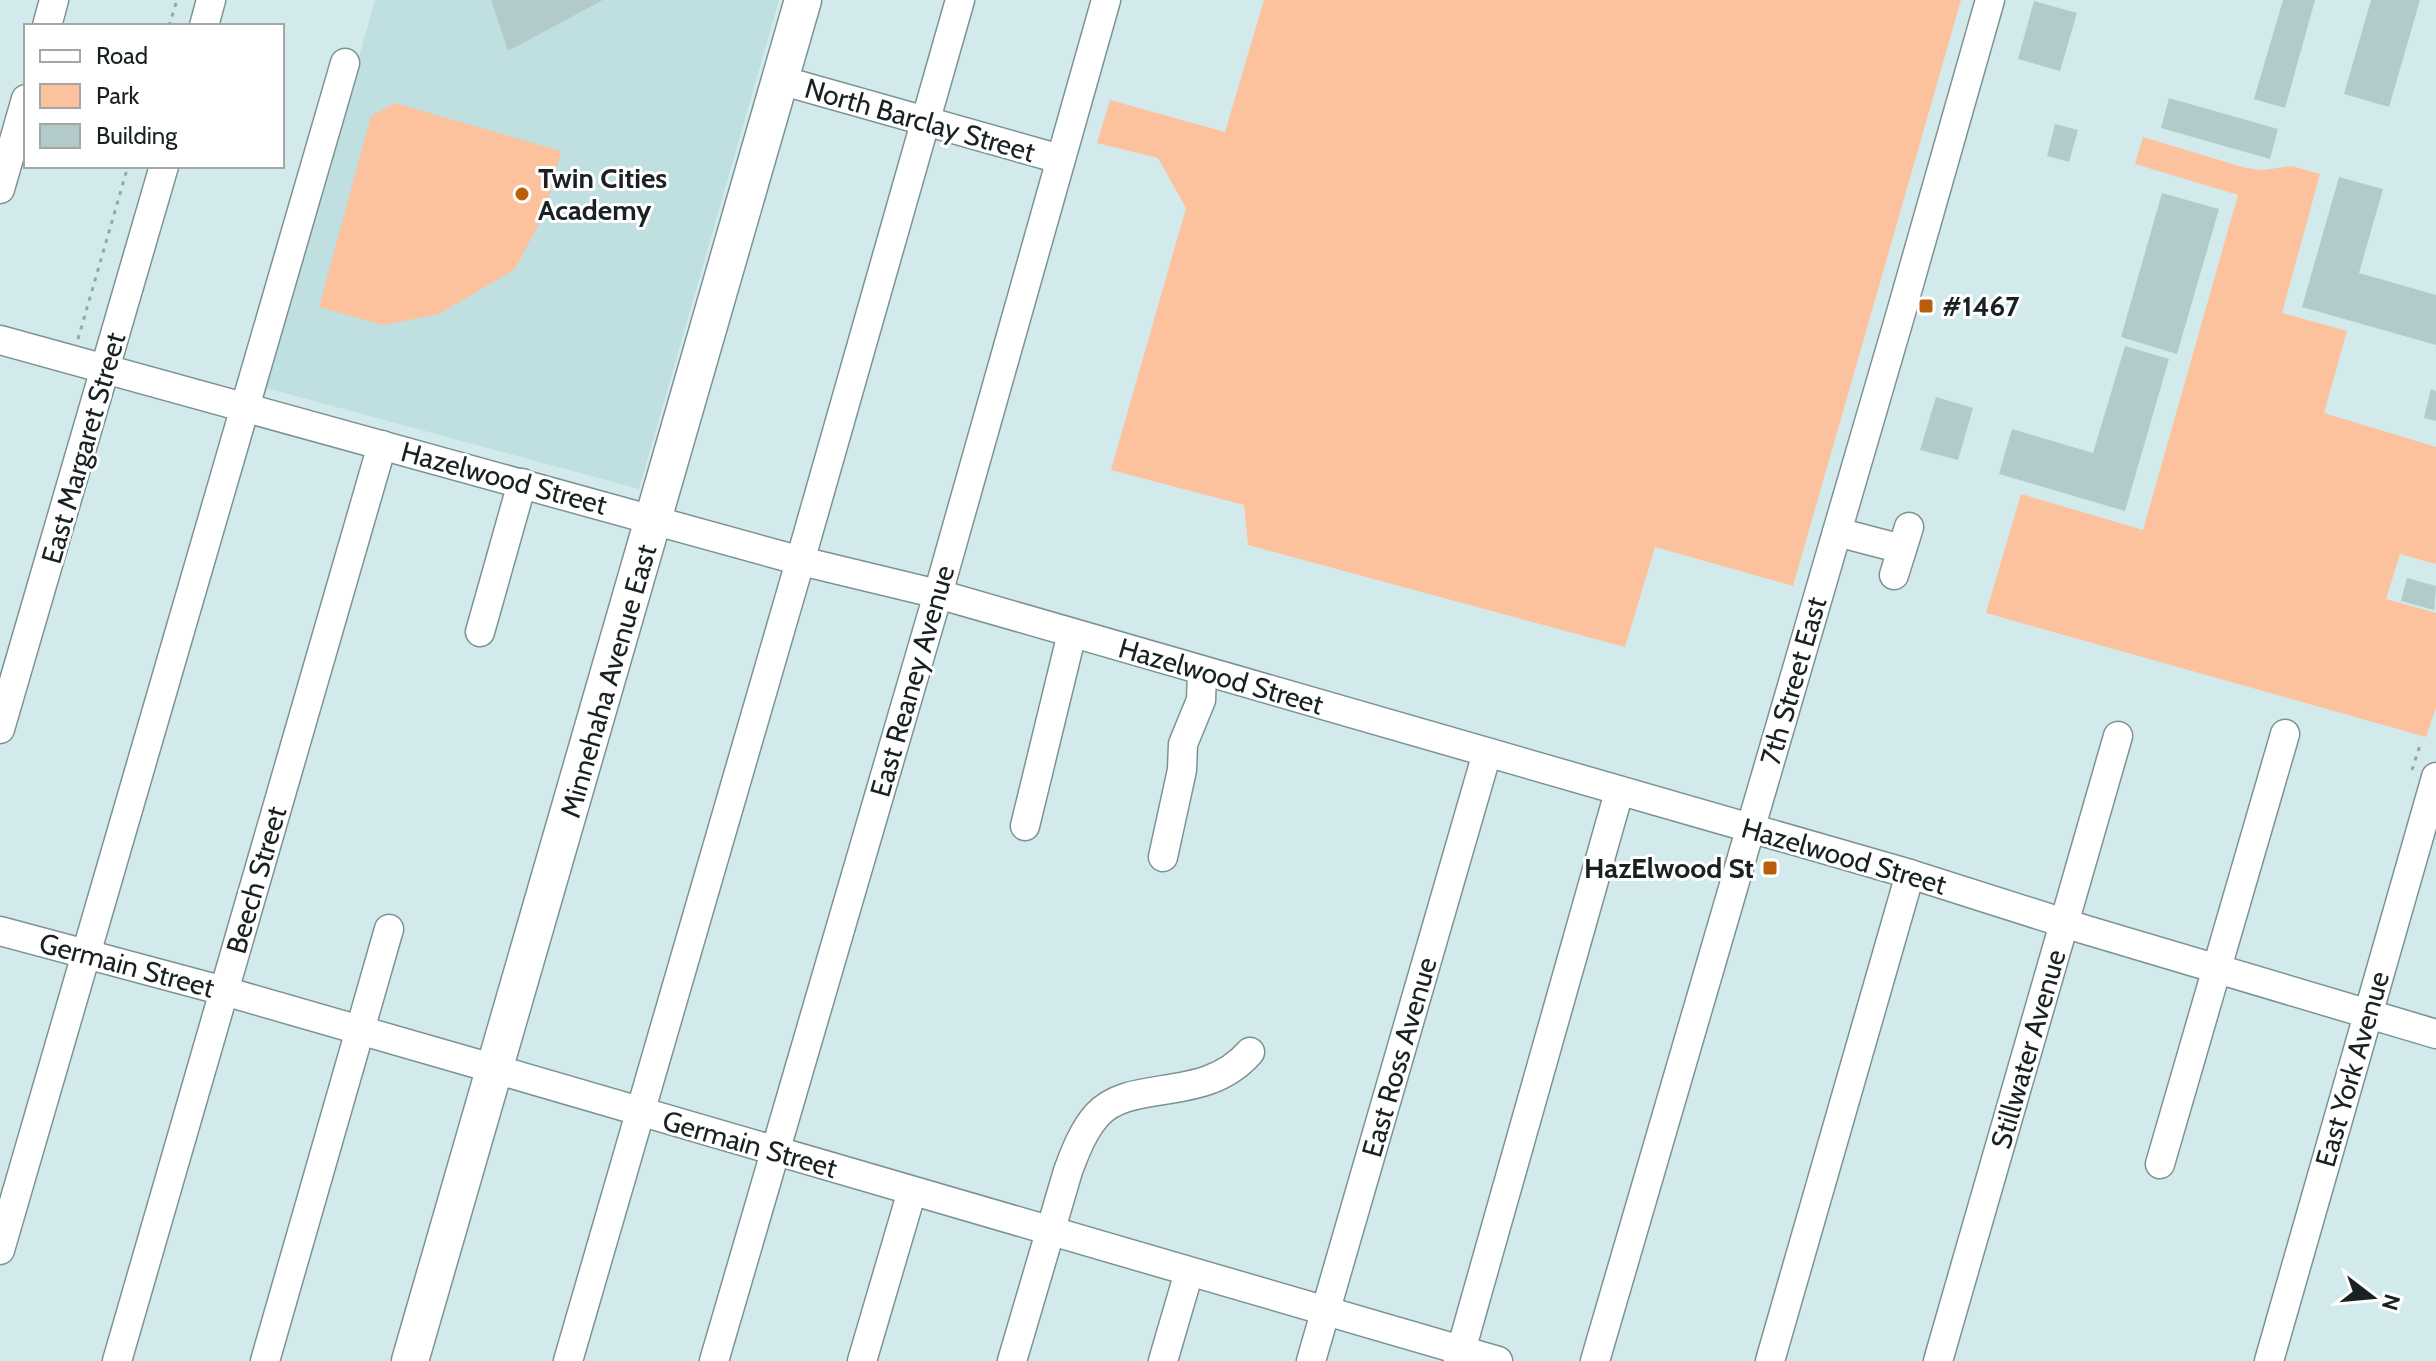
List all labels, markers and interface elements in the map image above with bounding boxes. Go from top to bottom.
legend [24,24,284,168]
text: Road [96,41,148,70]
street label: North Barclay Street [801,71,1039,169]
text: Park [96,81,139,110]
text: Building [96,121,178,150]
place label: Twin Cities Academy [538,161,667,227]
marker: Twin Cities Academy [513,185,531,203]
place label: #1467 [1942,289,2020,323]
marker: #1467 [1917,297,1935,315]
street label: East Margaret Street [34,329,132,567]
street label: Hazelwood Street [398,434,610,522]
street label: Minnehaha Avenue East [553,540,663,822]
street label: East Reaney Avenue [863,561,961,801]
street label: 7th Street East [1753,593,1833,769]
street label: Hazelwood Street [1115,631,1327,721]
street label: Beech Street [219,802,293,958]
street label: Hazelwood Street [1738,811,1950,901]
place label: HazElwood St [1584,851,1754,885]
marker: HazElwood St [1761,859,1779,877]
street label: Germain Street [36,925,218,1005]
street label: Stillwater Avenue [1983,946,2073,1152]
street label: East Ross Avenue [1354,953,1444,1161]
street label: East York Avenue [2308,967,2396,1171]
street label: Germain Street [659,1103,841,1185]
north arrow [2332,1257,2412,1337]
text: N [2376,1291,2406,1314]

